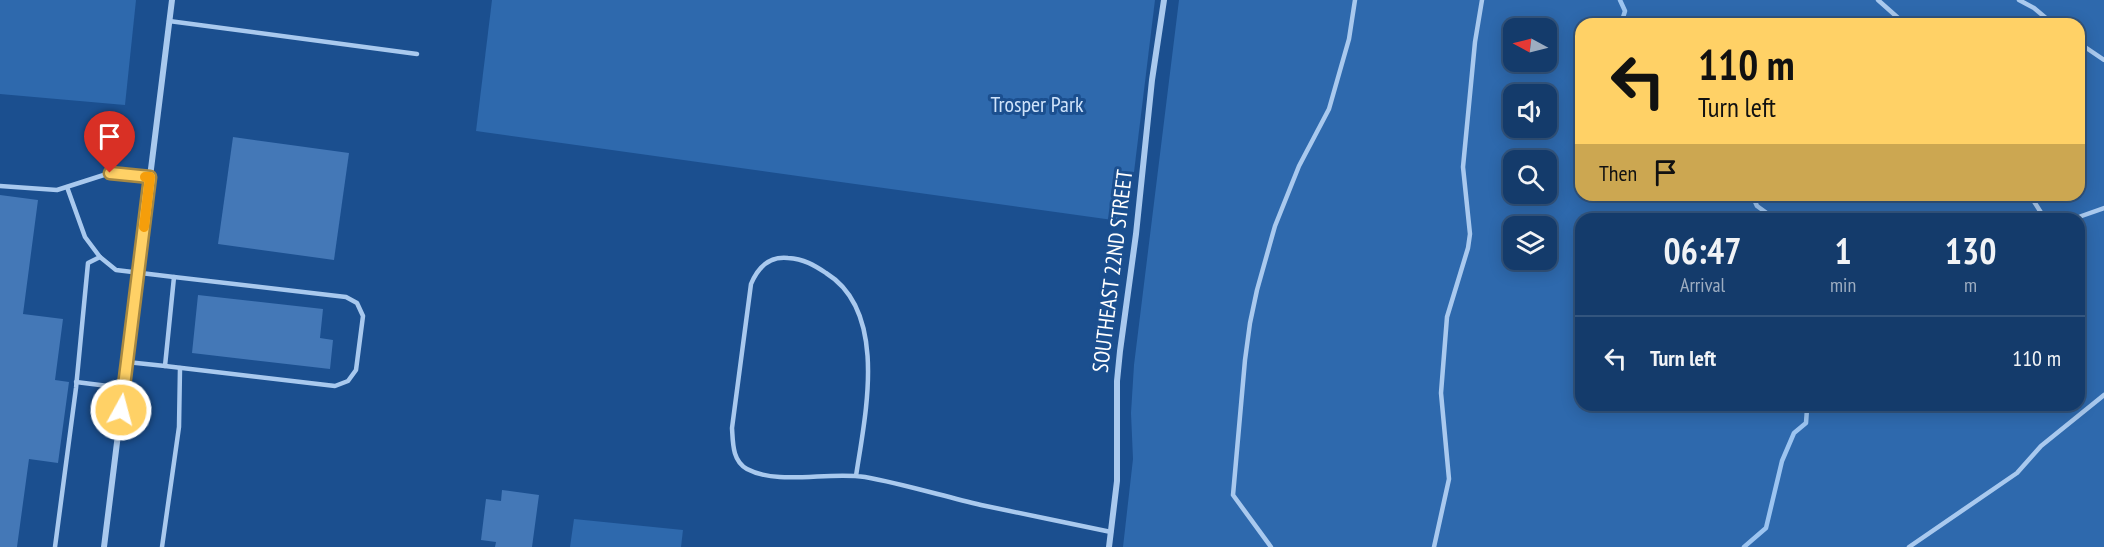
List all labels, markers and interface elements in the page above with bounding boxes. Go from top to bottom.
north arrow [1503,18,1557,72]
map controls [1503,18,1557,270]
text: 110 m [1698,37,1795,92]
icon: left [1599,42,1677,120]
button: sound [1503,84,1557,138]
park label: Trosper Park [991,90,1084,118]
text: Turn left [1698,90,1776,124]
pin [84,111,135,173]
icon: arrive [93,120,126,153]
button: search [1503,150,1557,204]
icon: arrive [1649,156,1682,189]
text: Then [1599,159,1637,187]
street label: SOUTHEAST 22ND STREET [1086,168,1138,374]
button: layers [1503,216,1557,270]
text: 06:47 [1664,227,1741,274]
text: 1 [1834,227,1852,274]
text: 130 [1945,227,1996,274]
text: Arrival [1680,272,1725,298]
text: min [1830,272,1856,298]
text: m [1964,272,1977,298]
icon: left [1599,342,1632,375]
text: Turn left [1650,344,1716,372]
text: 110 m [2012,344,2061,372]
position arrow [89,378,153,442]

